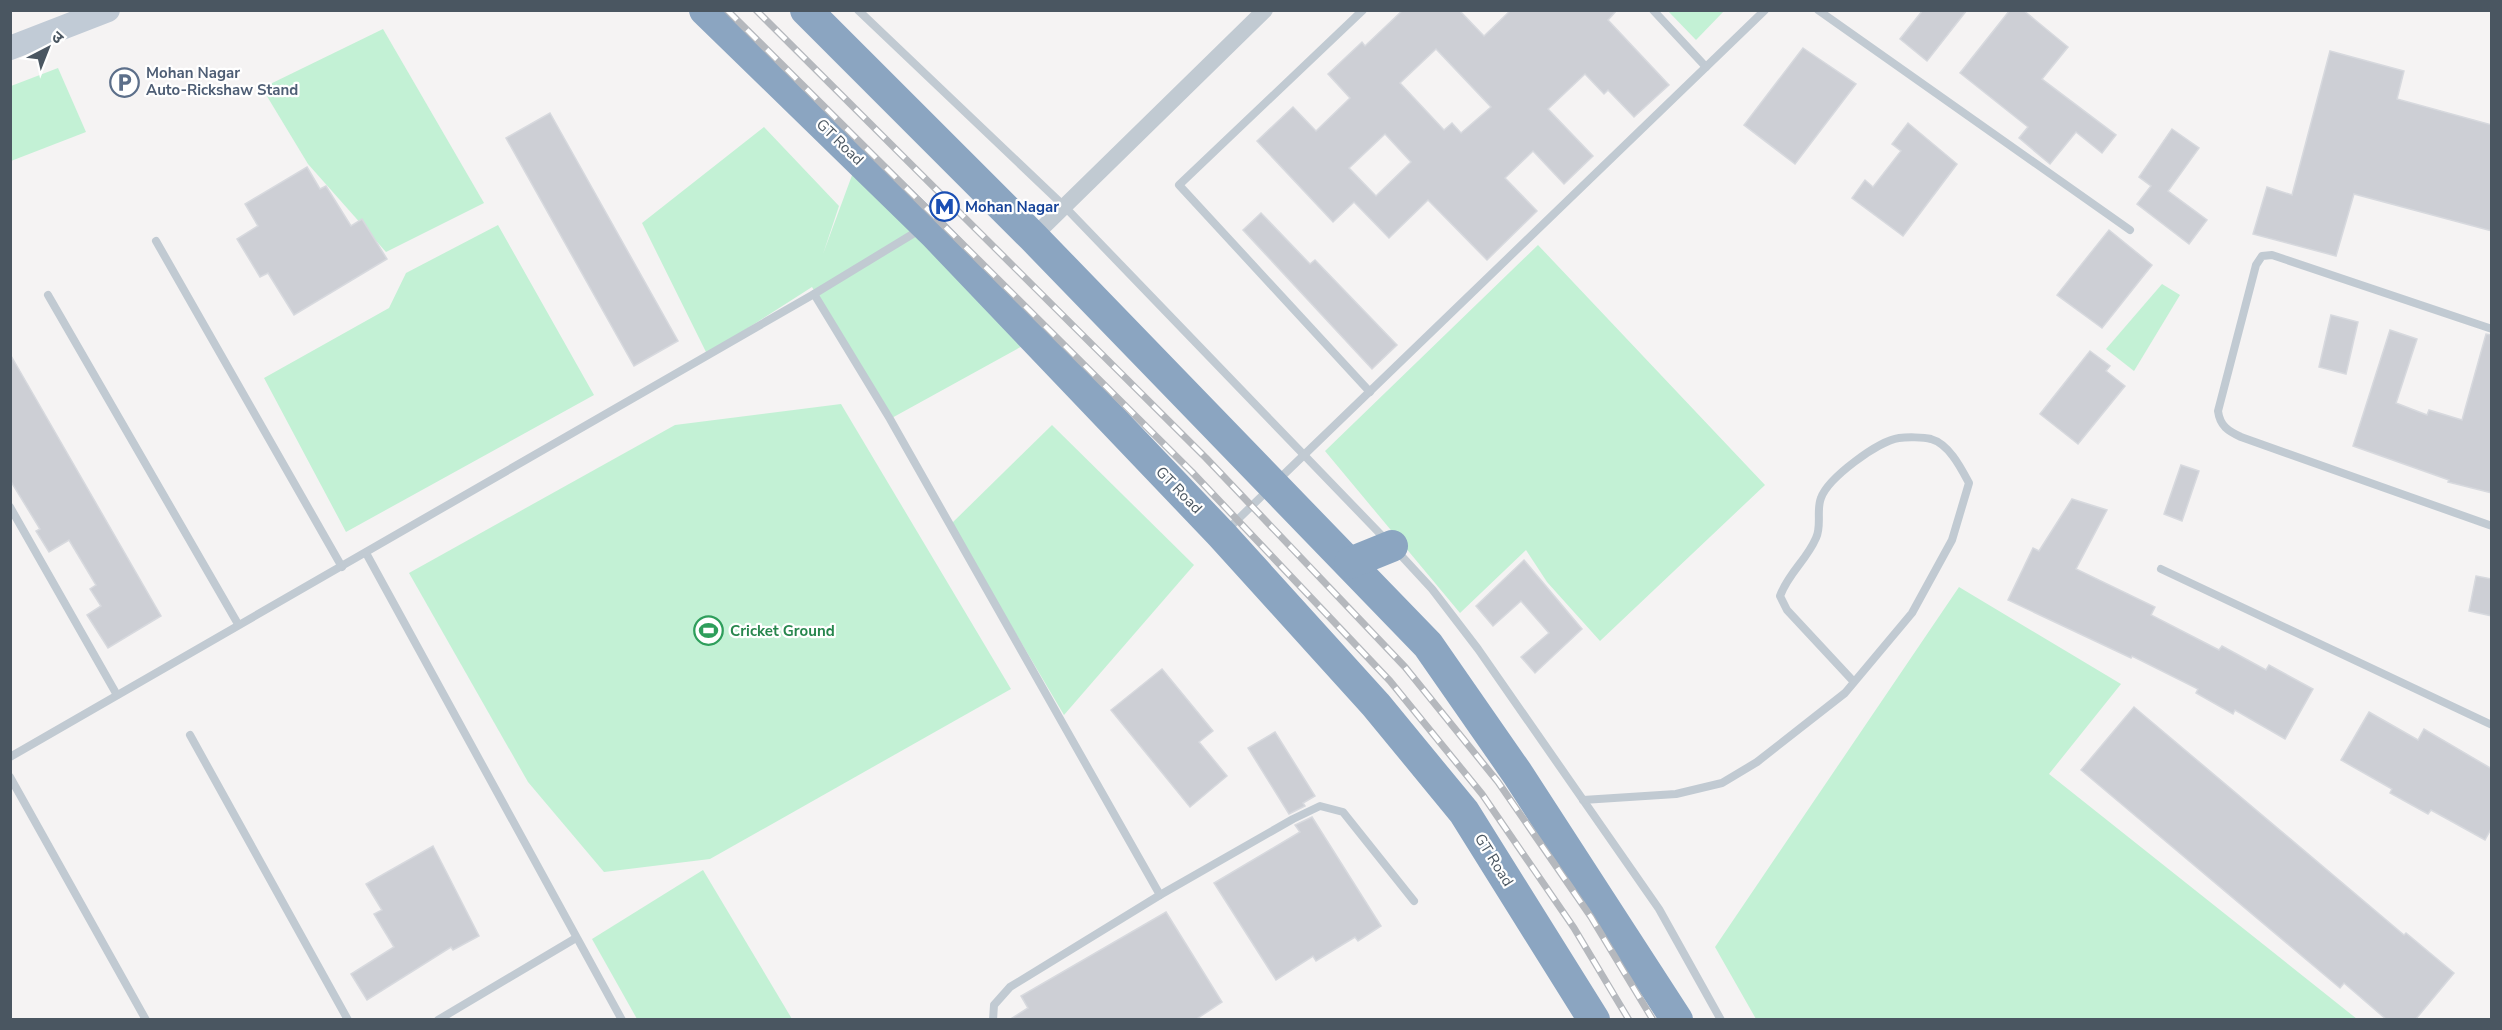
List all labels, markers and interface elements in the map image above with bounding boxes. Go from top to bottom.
north arrow [18,18,78,78]
text: उ [47,26,69,49]
place label: Mohan Nagar Auto-Rickshaw Stand [146,63,298,100]
parking icon: Mohan Nagar Auto-Rickshaw Stand [109,66,141,98]
street label: GT Road [812,114,868,170]
metro station icon: Mohan Nagar [928,191,960,223]
place label: Mohan Nagar [965,197,1059,217]
street label: GT Road [1151,462,1207,518]
sports icon: Cricket Ground [693,615,725,647]
place label: Cricket Ground [730,621,835,641]
street label: GT Road [1470,830,1518,890]

